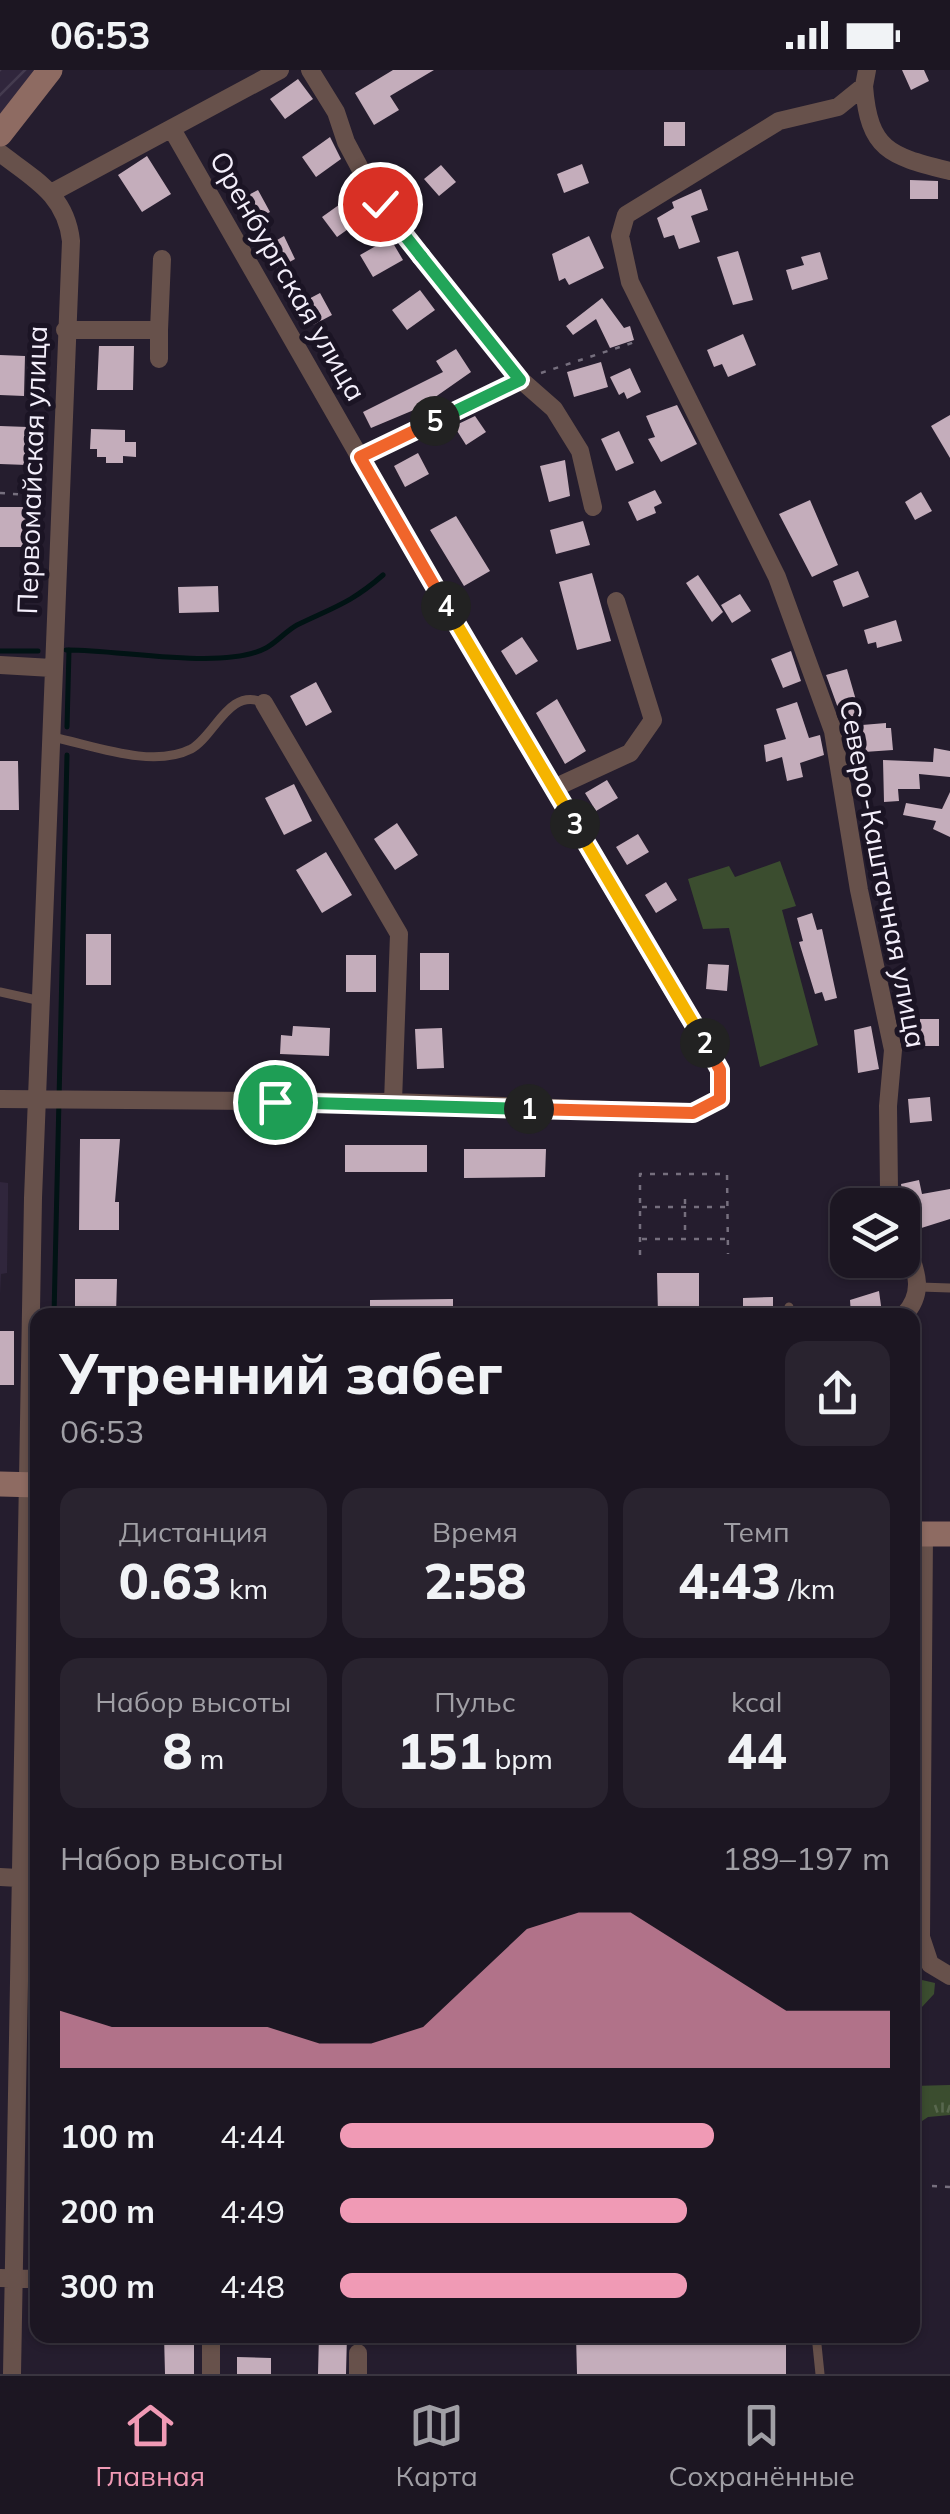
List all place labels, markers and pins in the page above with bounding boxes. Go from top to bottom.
pin [338,162,423,247]
pin: 5 [410,396,460,446]
pin: 4 [421,581,471,631]
pin: 3 [550,799,600,849]
pin: 2 [680,1018,730,1068]
pin [233,1060,318,1145]
pin: 1 [504,1084,554,1134]

